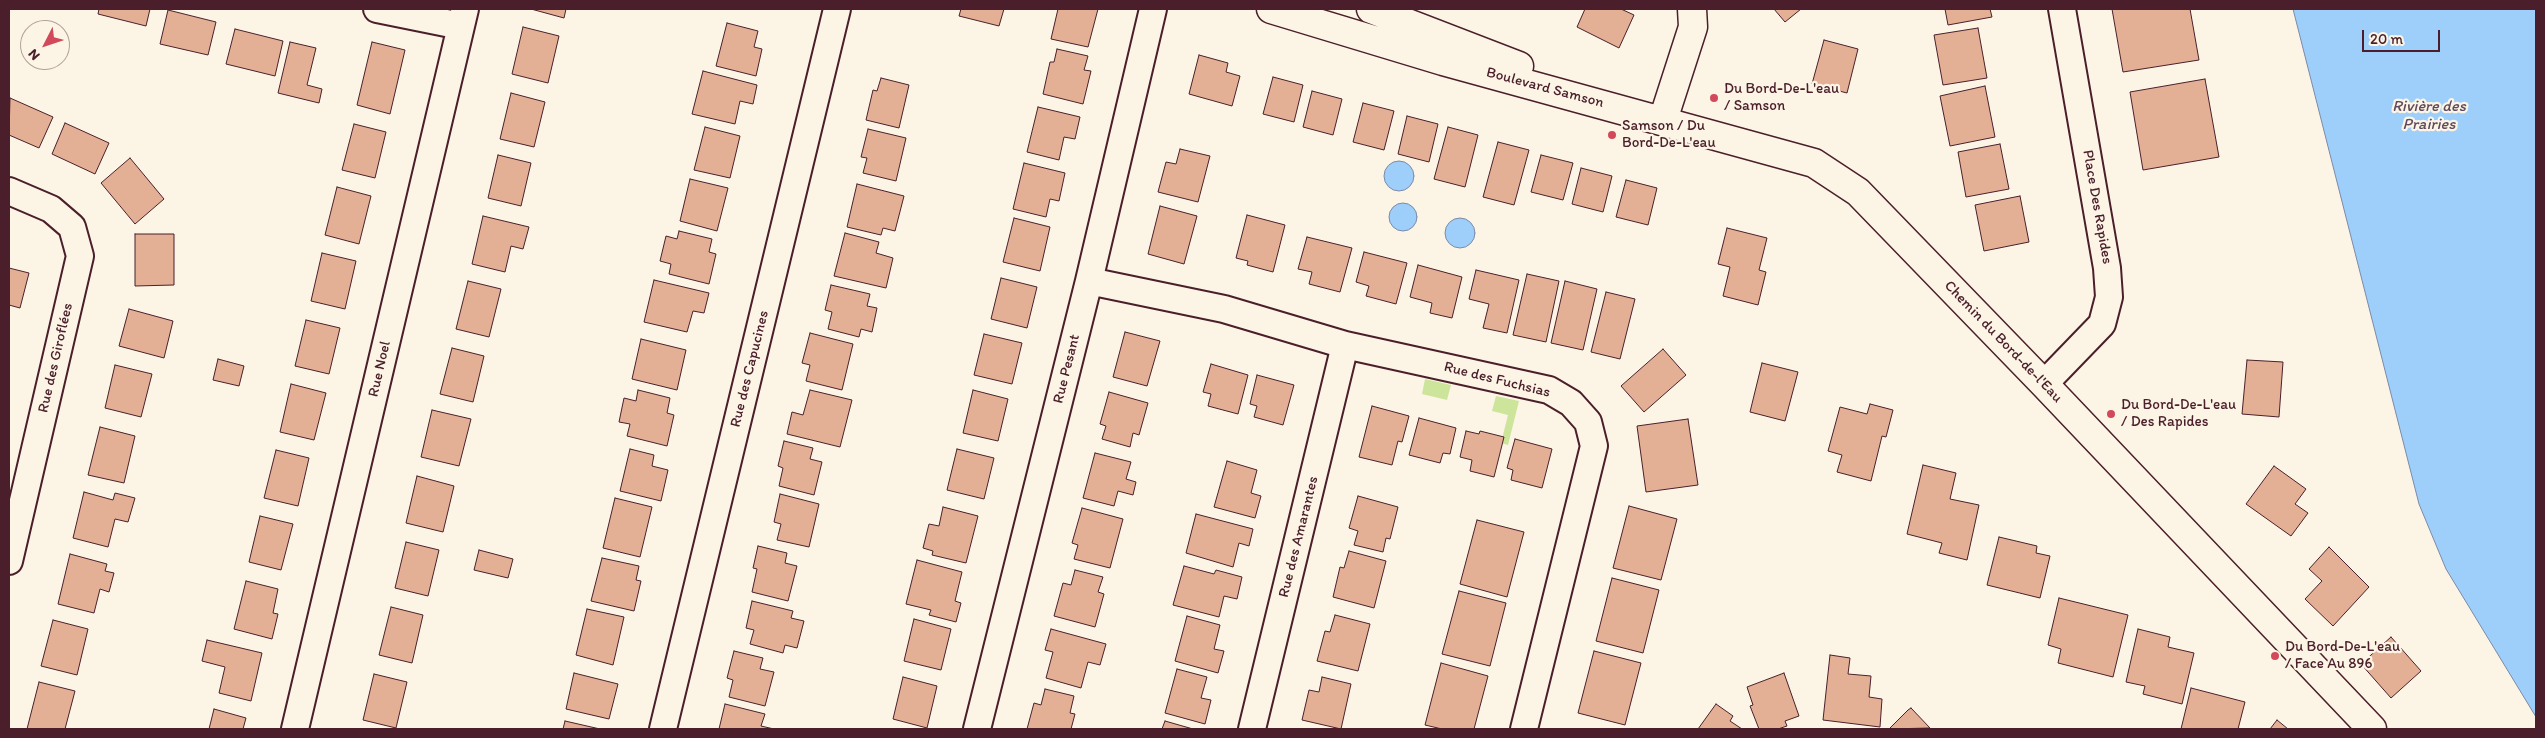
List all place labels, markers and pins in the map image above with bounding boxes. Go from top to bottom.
place label: Du Bord-De-L'eau / Samson [1724,80,1839,115]
marker: Du Bord-De-L'eau / Samson [1708,92,1720,104]
place label: Samson / Du Bord-De-L'eau [1622,117,1716,152]
marker: Samson / Du Bord-De-L'eau [1606,129,1618,141]
place label: Du Bord-De-L'eau / Des Rapides [2121,396,2236,431]
marker: Du Bord-De-L'eau / Des Rapides [2105,408,2117,420]
place label: Du Bord-De-L'eau / Face Au 896 [2285,638,2400,673]
marker: Du Bord-De-L'eau / Face Au 896 [2269,650,2281,662]

